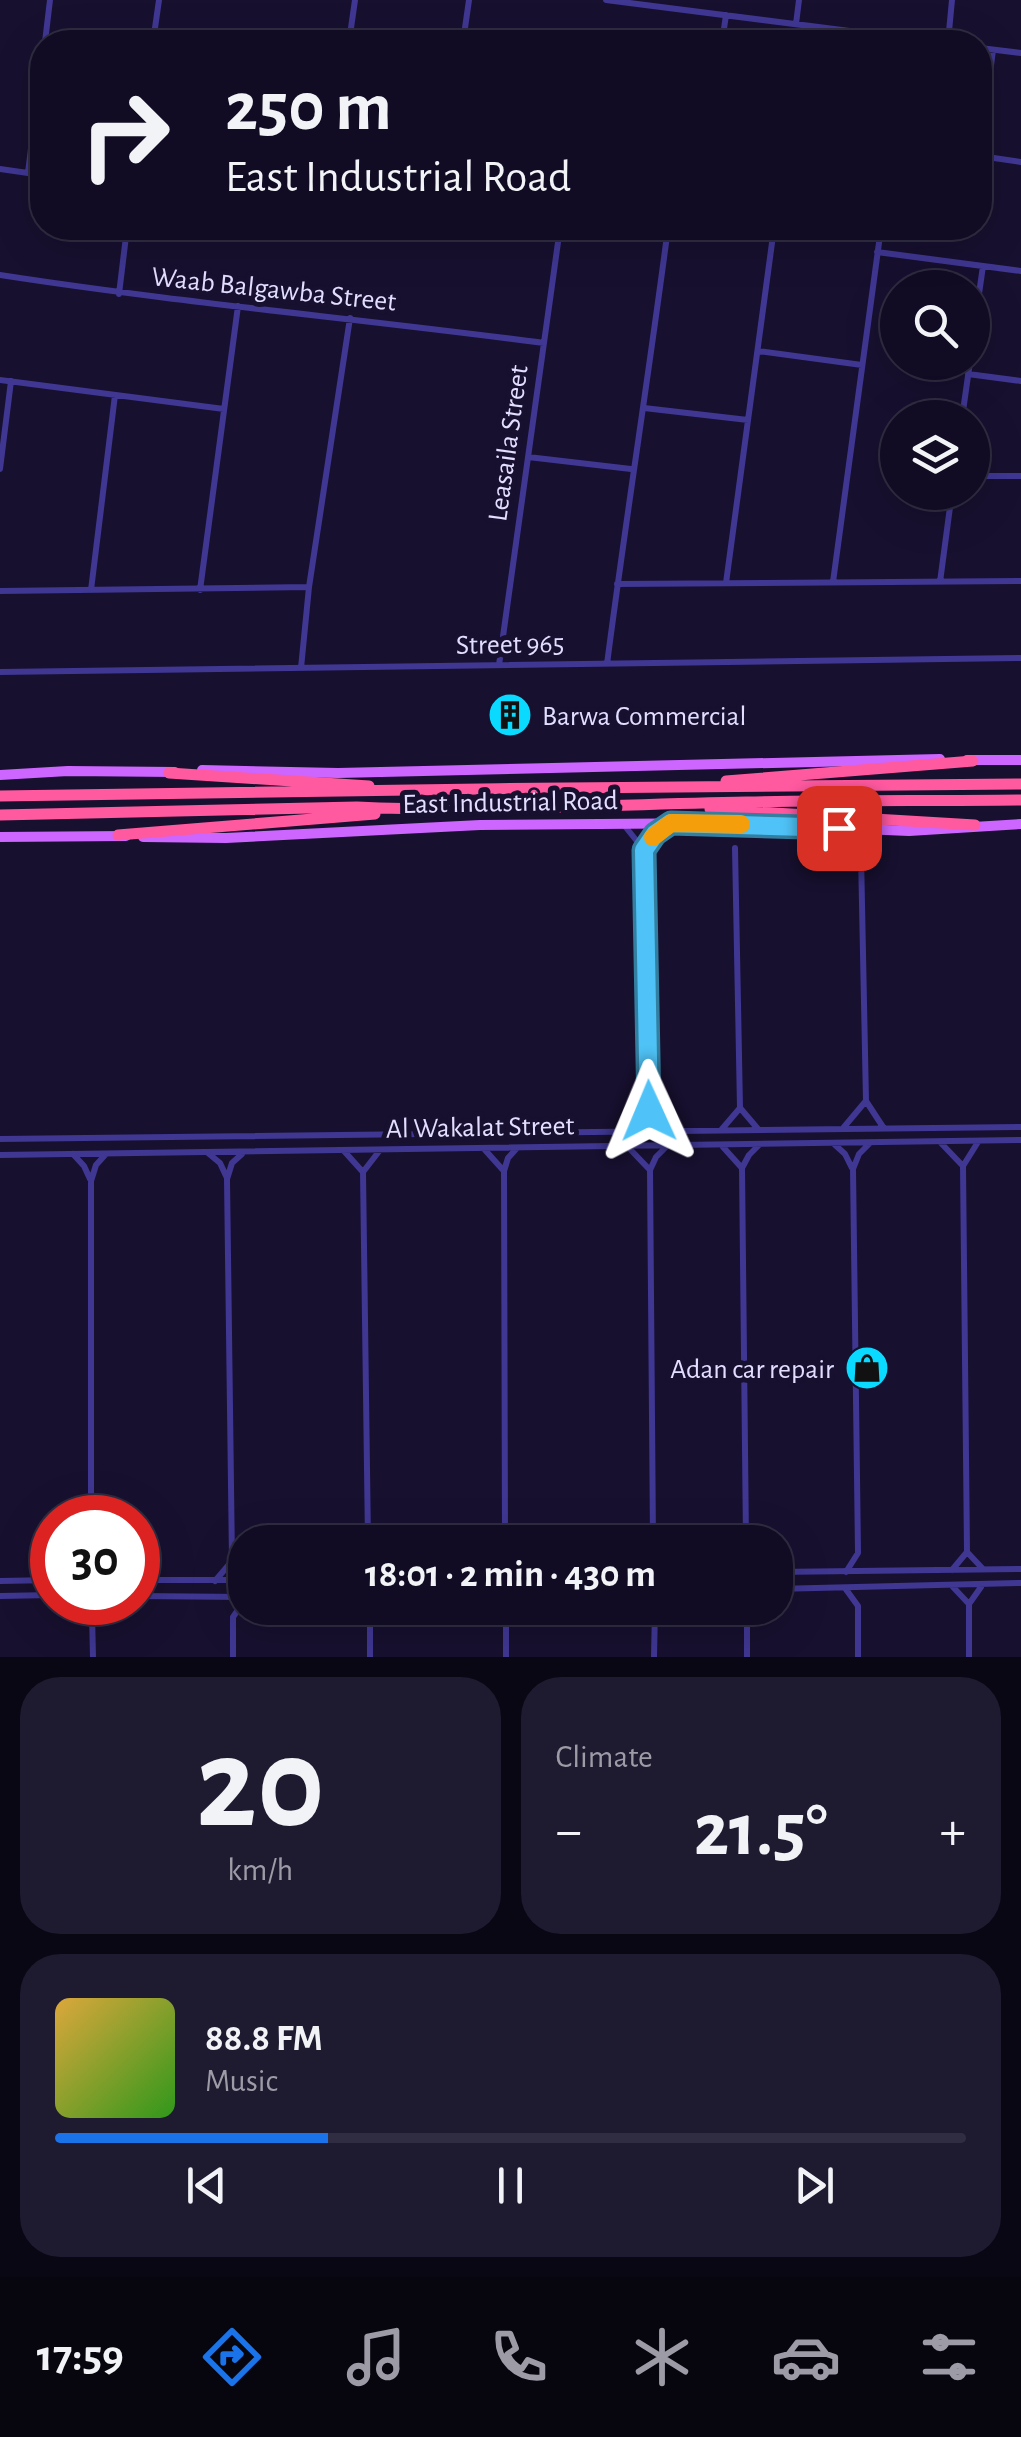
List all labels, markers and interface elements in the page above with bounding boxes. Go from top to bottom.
icon: right [60,70,190,200]
text: 250 m [225,73,392,143]
text: East Industrial Road [225,155,571,200]
street label: Waab Balgawba Street [150,263,398,317]
map controls [880,270,990,510]
button: search [880,270,990,380]
street label: Leasaila Street [484,363,534,523]
button: layers [880,400,990,510]
street label: Street 965 [456,630,565,660]
building icon: Barwa Commercial [487,692,533,738]
place label: Barwa Commercial [542,703,746,731]
pin [797,786,882,871]
street label: East Industrial Road [402,787,618,819]
icon: arrive [812,801,867,856]
position arrow [597,1059,701,1163]
street label: Al Wakalat Street [386,1112,575,1144]
shop icon: Adan car repair [844,1345,890,1391]
place label: Adan car repair [670,1356,834,1384]
speed limit sign: 30 [30,1495,160,1625]
text: 18:01 · 2 min · 430 m [365,1556,656,1594]
text: 20 [196,1721,325,1851]
text: Climate [556,1741,653,1773]
text: 21.5° [694,1794,828,1869]
text: − [556,1804,582,1859]
text: + [940,1804,966,1859]
text: km/h [227,1854,293,1886]
text: 88.8 FM [205,2020,323,2058]
text: Music [205,2065,278,2097]
icon: previous [179,2158,234,2213]
icon: pause [483,2158,538,2213]
icon: next [787,2158,842,2213]
icon: directions [197,2322,267,2392]
icon: music [341,2322,411,2392]
icon: phone [484,2322,554,2392]
icon: climate [627,2322,697,2392]
icon: car [771,2322,841,2392]
icon: filters [914,2322,984,2392]
text: 17:59 [37,2334,124,2379]

